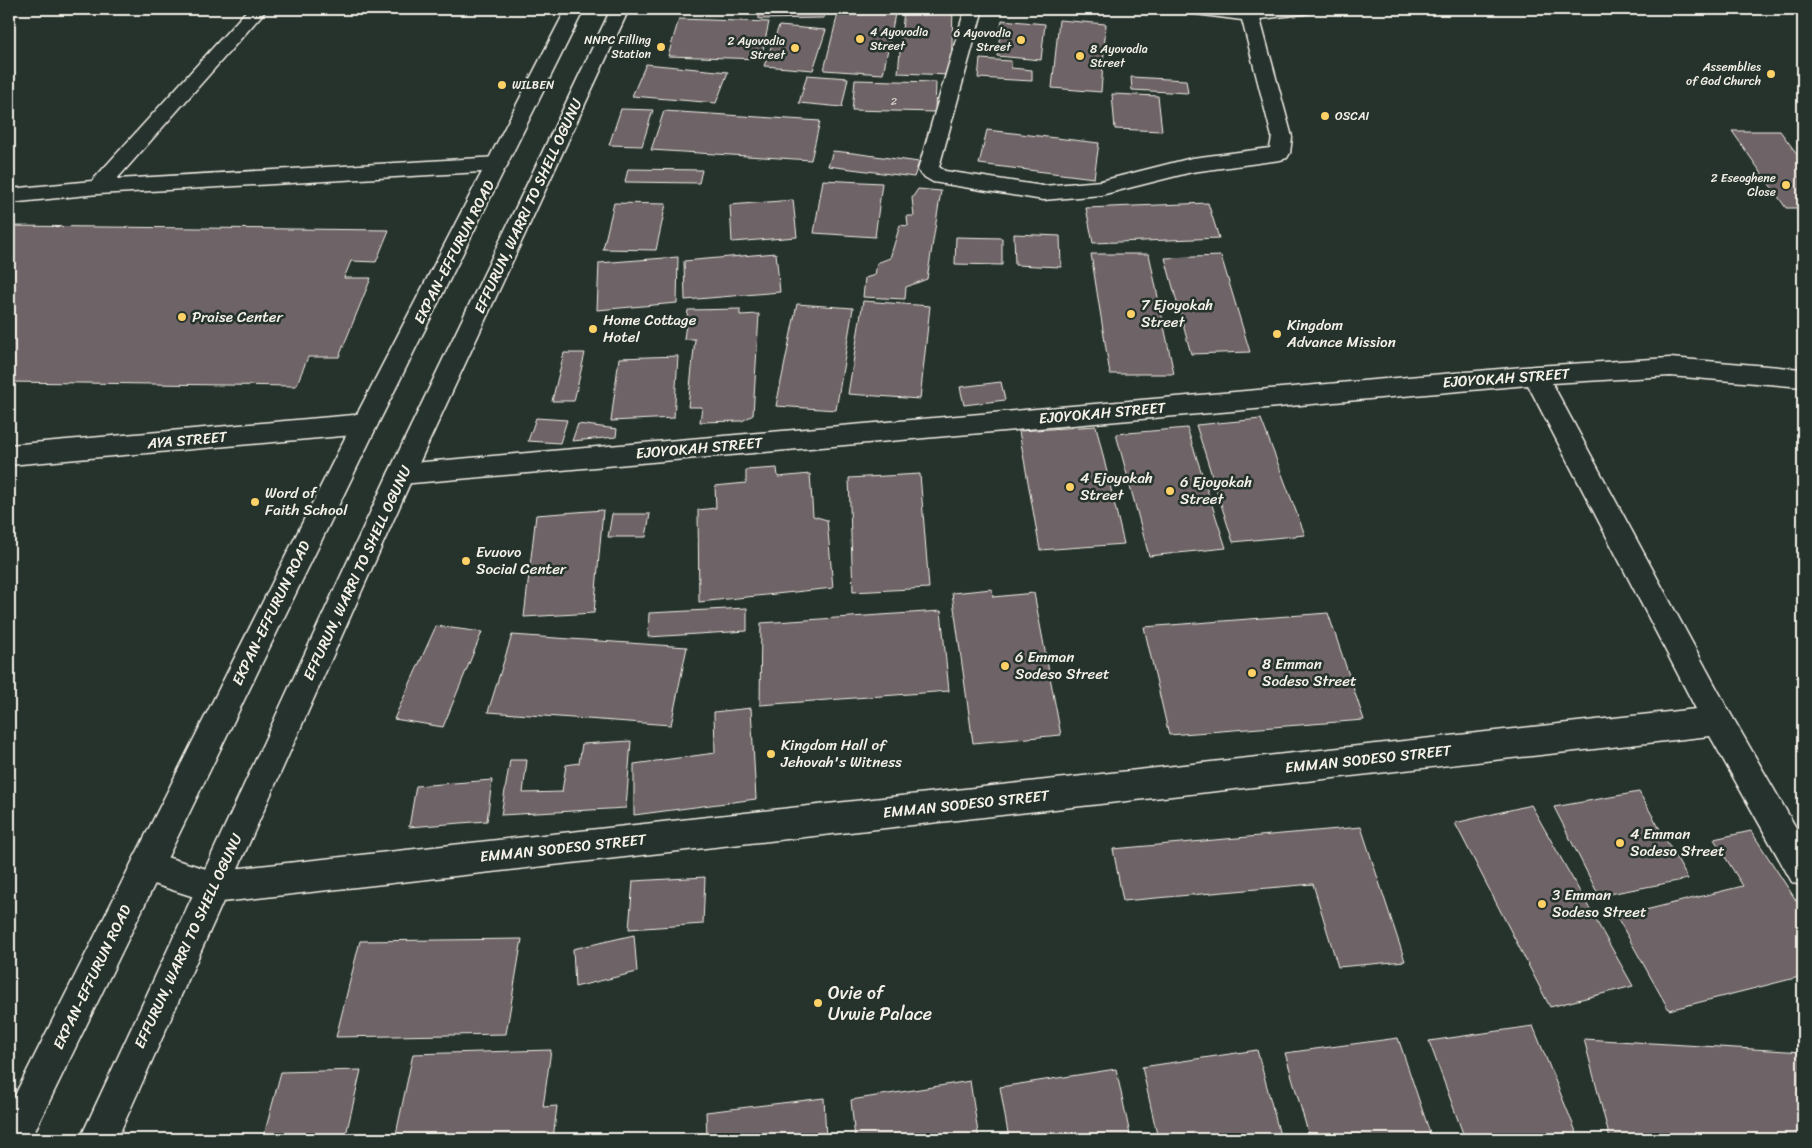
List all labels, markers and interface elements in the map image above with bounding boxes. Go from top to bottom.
place label: 4 Ayovodia Street [870,21,928,57]
place label: 6 Ayovodia Street [954,22,1012,58]
place label: NNPC Filling Station [584,29,651,65]
place label: 2 Ayovodia Street [727,30,786,66]
marker: 4 Ayovodia Street [854,33,866,45]
marker: 6 Ayovodia Street [1015,34,1027,46]
place label: 8 Ayovodia Street [1090,38,1148,74]
marker: NNPC Filling Station [655,41,667,53]
marker: 2 Ayovodia Street [789,42,801,54]
marker: 8 Ayovodia Street [1074,50,1086,62]
place label: Assemblies of God Church [1686,56,1761,92]
marker: Assemblies of God Church [1765,68,1777,80]
place label: WILBEN [512,74,555,96]
marker: WILBEN [496,79,508,91]
house number: 2 [891,92,898,111]
street label: EFFURUN, WARRI TO SHELL OGUNU [467,93,590,318]
place label: OSCAI [1335,105,1370,127]
marker: OSCAI [1319,110,1331,122]
place label: 2 Eseoghene Close [1711,167,1776,203]
street label: EKPAN-EFFURUN ROAD [406,175,502,329]
marker: 2 Eseoghene Close [1780,179,1792,191]
place label: 7 Ejoyokah Street [1141,292,1213,335]
place label: Praise Center [192,304,283,330]
place label: Home Cottage Hotel [603,307,697,350]
marker: 7 Ejoyokah Street [1125,308,1137,320]
marker: Praise Center [176,311,188,323]
place label: Kingdom Advance Mission [1286,312,1396,355]
marker: Home Cottage Hotel [587,323,599,335]
marker: Kingdom Advance Mission [1271,328,1283,340]
street label: EJOYOKAH STREET [1442,361,1571,395]
street label: EJOYOKAH STREET [1038,394,1167,431]
street label: AYA STREET [145,423,229,457]
street label: EJOYOKAH STREET [635,429,764,466]
street label: EFFURUN, WARRI TO SHELL OGUNU [296,460,419,685]
place label: 4 Ejoyokah Street [1080,465,1153,508]
place label: 6 Ejoyokah Street [1180,469,1252,512]
place label: Word of Faith School [265,480,348,523]
marker: 4 Ejoyokah Street [1064,481,1076,493]
marker: 6 Ejoyokah Street [1164,485,1176,497]
marker: Word of Faith School [249,496,261,508]
street label: EKPAN-EFFURUN ROAD [225,536,318,690]
place label: Evuovo Social Center [476,539,567,582]
marker: Evuovo Social Center [460,555,472,567]
place label: 6 Emman Sodeso Street [1015,644,1110,687]
place label: 8 Emman Sodeso Street [1262,651,1357,694]
marker: 6 Emman Sodeso Street [999,660,1011,672]
marker: 8 Emman Sodeso Street [1246,667,1258,679]
place label: Kingdom Hall of Jehovah's Witness [780,732,902,775]
street label: EMMAN SODESO STREET [1284,737,1454,781]
marker: Kingdom Hall of Jehovah's Witness [765,748,777,760]
street label: EMMAN SODESO STREET [882,782,1052,826]
place label: 4 Emman Sodeso Street [1630,821,1725,864]
street label: EMMAN SODESO STREET [479,826,649,870]
street label: EFFURUN, WARRI TO SHELL OGUNU [127,828,250,1053]
marker: 4 Emman Sodeso Street [1614,837,1626,849]
place label: 3 Emman Sodeso Street [1552,882,1647,925]
marker: 3 Emman Sodeso Street [1536,898,1548,910]
street label: EKPAN-EFFURUN ROAD [46,900,139,1054]
place label: Ovie of Uvwie Palace [828,977,932,1030]
marker: Ovie of Uvwie Palace [812,997,824,1009]

